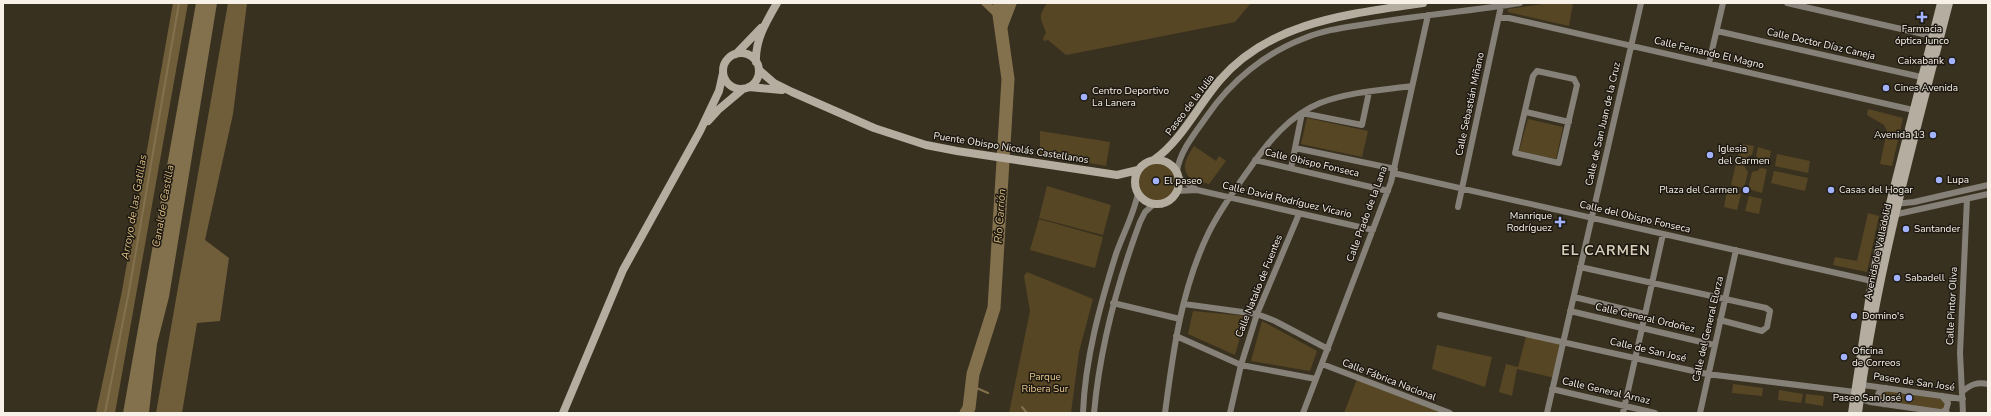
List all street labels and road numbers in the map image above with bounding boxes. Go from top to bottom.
street label: Calle Doctor Díaz Caneja [1765,25,1877,63]
street label: Calle Fernando El Magno [1652,33,1766,73]
street label: Calle Sebastián Miñano [1452,51,1488,157]
street label: Calle de San Juan de la Cruz [1582,60,1624,187]
street label: Paseo de la Julia [1162,71,1218,139]
street label: Puente Obispo Nicolás Castellanos [932,129,1090,167]
street label: Calle Obispo Fonseca [1263,145,1361,181]
street label: Calle Prado de la Lana [1343,164,1391,264]
street label: Calle David Rodríguez Vicario [1221,178,1354,222]
street label: Calle del Obispo Fonseca [1578,197,1692,237]
street label: Avenida de Valladolid [1861,202,1895,301]
street label: Calle Natalio de Fuentes [1232,232,1286,340]
street label: Calle Pintor Oliva [1943,266,1961,346]
street label: Calle del General Elorza [1689,275,1727,383]
street label: Calle General Ordoñez [1594,300,1697,336]
street label: Calle de San José [1608,334,1688,366]
street label: Calle Fábrica Nacional [1340,356,1438,404]
street label: Paseo de San José [1872,369,1956,395]
street label: Calle General Arnaz [1561,374,1652,408]

